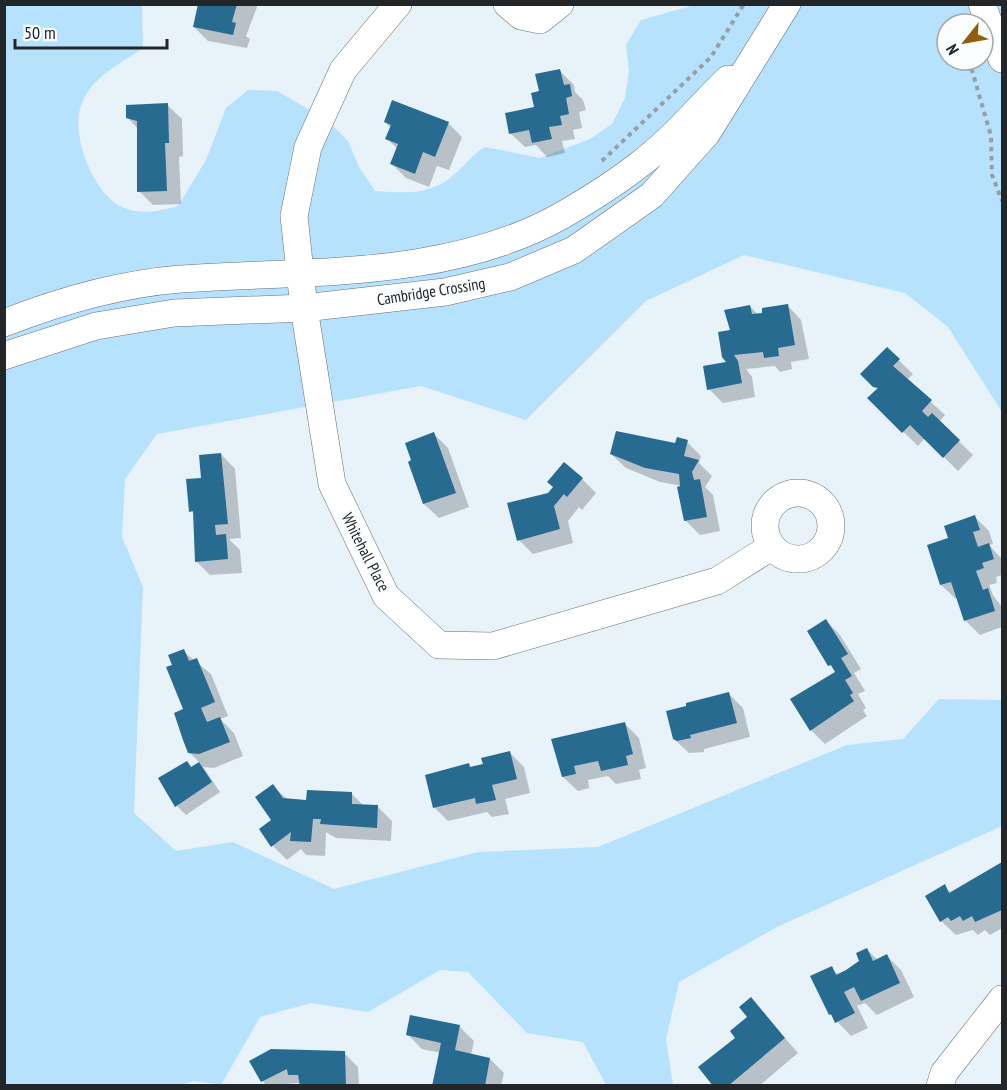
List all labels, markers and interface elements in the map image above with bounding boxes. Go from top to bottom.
scale bar [15,12,166,50]
north arrow [935,12,995,72]
text: 50 m [24,21,56,44]
text: N [941,41,963,59]
street label: Cambridge Crossing [375,273,487,309]
street label: Whitehall Place [338,509,394,595]

